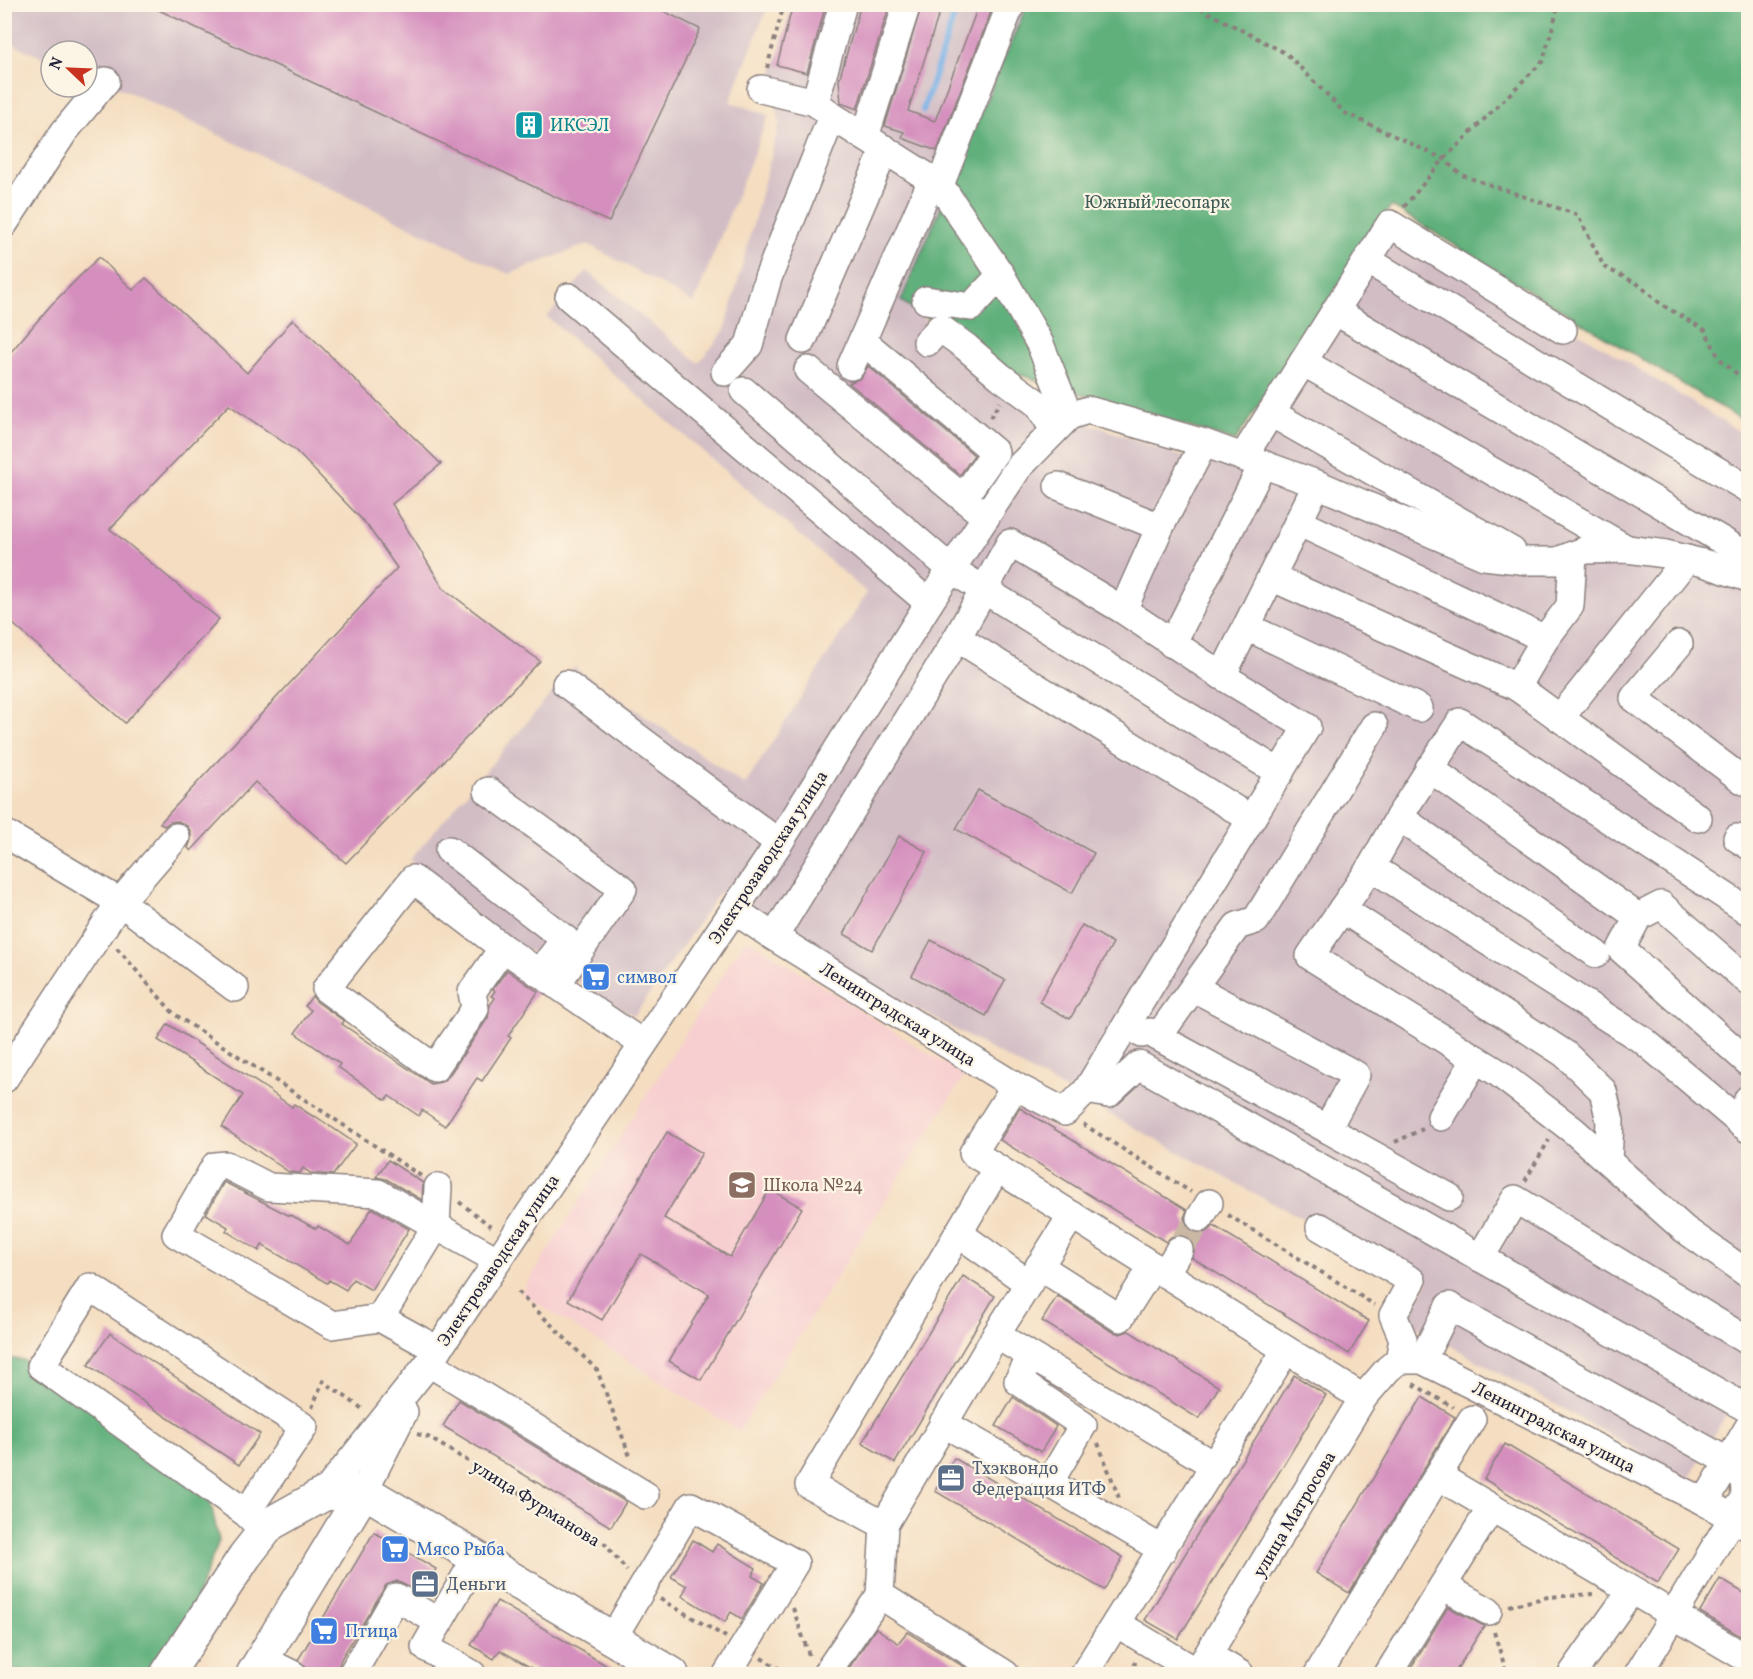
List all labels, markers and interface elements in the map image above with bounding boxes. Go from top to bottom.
north arrow [39,39,99,99]
text: N [45,54,70,74]
building icon: ИКСЭЛ [513,109,545,141]
place label: ИКСЭЛ [550,114,609,139]
park label: Южный лесопарк [1084,191,1230,216]
street label: Электрозаводская улица [704,766,835,950]
street label: Ленинградская улица [814,957,980,1074]
supermarket icon: символ [580,961,612,993]
place label: символ [617,966,677,991]
school or university icon: Школа №24 [726,1169,758,1201]
street label: Электрозаводская улица [432,1170,566,1352]
place label: Школа №24 [763,1174,863,1199]
street label: Ленинградская улица [1467,1376,1639,1480]
street label: улица Матросова [1248,1447,1343,1583]
street label: улица Фурманова [466,1454,605,1554]
place label: Тхэквондо Федерация ИТФ [972,1457,1106,1503]
office icon: Тхэквондо Федерация ИТФ [935,1462,967,1494]
supermarket icon: Мясо Рыба [379,1533,411,1565]
place label: Мясо Рыба [416,1538,505,1563]
office icon: Деньги [409,1568,441,1600]
place label: Деньги [446,1573,506,1598]
supermarket icon: Птица [308,1615,340,1647]
place label: Птица [345,1620,398,1645]

